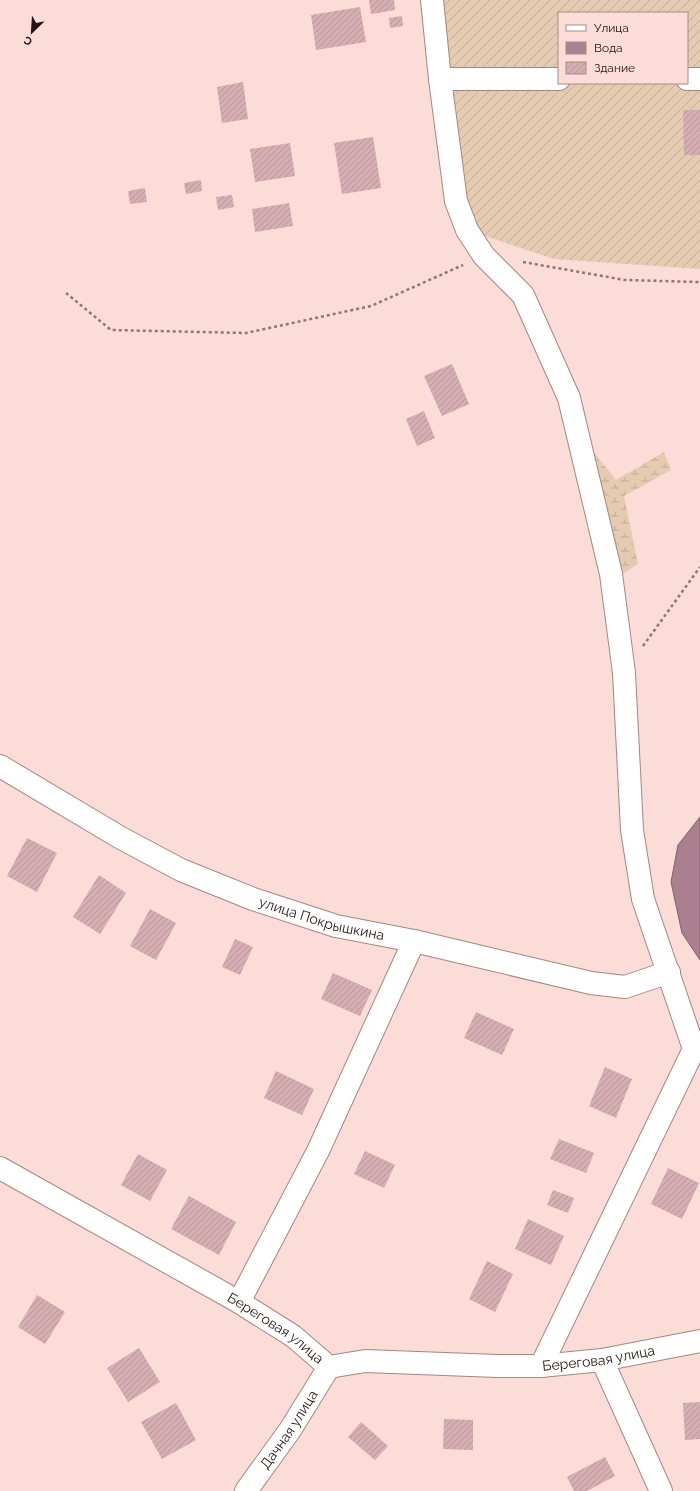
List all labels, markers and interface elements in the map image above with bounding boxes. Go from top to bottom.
north arrow [12,12,52,52]
legend [558,12,688,84]
text: Улица [594,21,629,35]
text: С [21,33,34,48]
text: Вода [594,41,623,55]
text: Здание [594,61,635,75]
street label: улица Покрышкина [257,893,386,943]
street label: Береговая улица [225,1289,327,1367]
street label: Береговая улица [542,1342,656,1374]
street label: Дачная улица [257,1387,321,1472]

